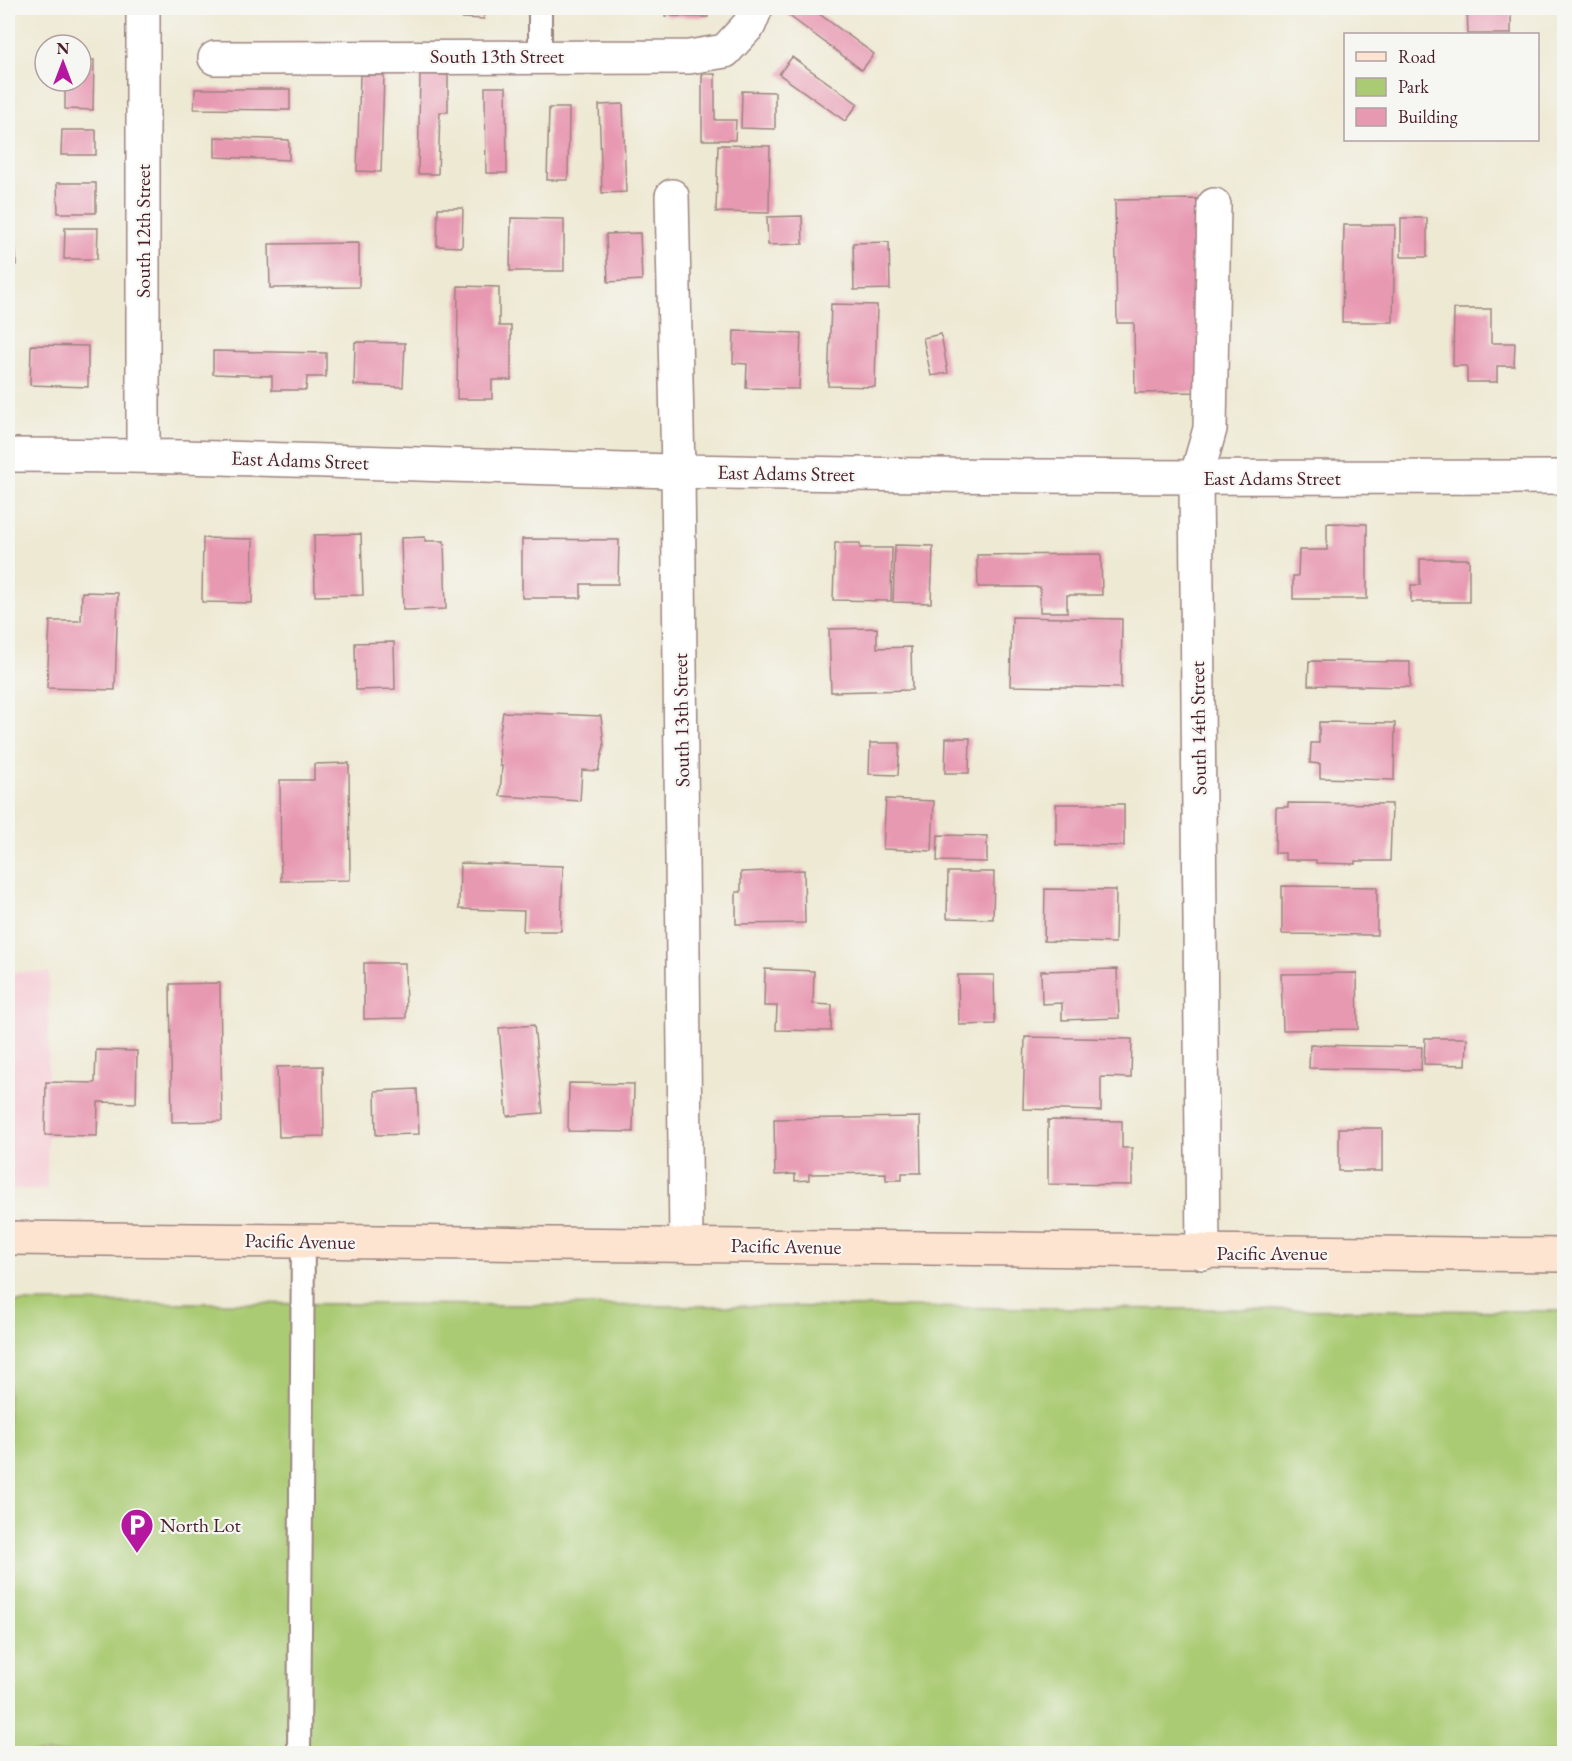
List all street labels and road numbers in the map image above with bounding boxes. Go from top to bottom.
street label: South 13th Street [430,43,565,69]
street label: South 12th Street [130,163,156,298]
street label: East Adams Street [231,445,370,475]
street label: East Adams Street [717,459,856,487]
street label: East Adams Street [1203,465,1341,491]
street label: South 13th Street [667,652,695,787]
street label: South 14th Street [1184,660,1212,795]
street label: Pacific Avenue [244,1227,356,1255]
street label: Pacific Avenue [730,1232,842,1260]
street label: Pacific Avenue [1217,1240,1328,1266]

